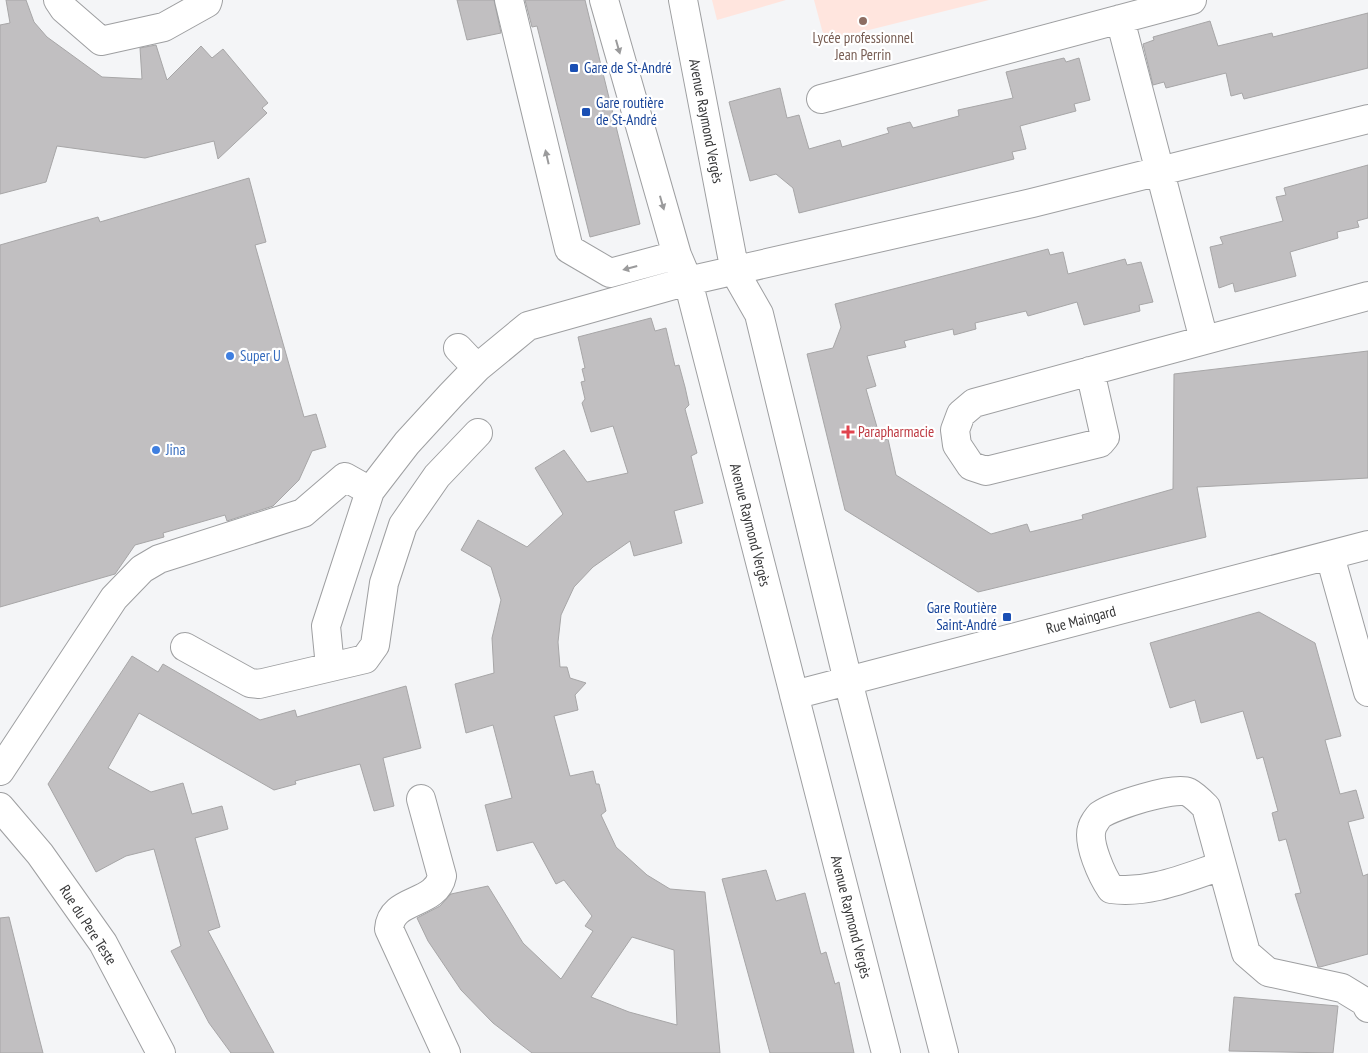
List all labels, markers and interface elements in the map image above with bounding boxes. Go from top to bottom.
marker: Lycée professionnel Jean Perrin [857,15,869,27]
place label: Lycée professionnel Jean Perrin [813,28,914,64]
one-way arrow [614,39,622,54]
street label: Avenue Raymond Vergès [685,57,728,185]
place label: Gare de St-André [584,58,672,77]
marker: Gare de St-André [568,62,580,74]
place label: Gare routière de St-André [596,93,664,129]
marker: Gare routière de St-André [580,106,592,118]
one-way arrow [543,150,551,165]
one-way arrow [658,196,666,211]
one-way arrow [622,264,637,272]
place label: Super U [240,346,281,365]
marker: Super U [224,350,236,362]
place label: Parapharmacie [858,422,934,441]
marker: Parapharmacie [842,426,854,438]
place label: Jina [165,440,185,459]
marker: Jina [150,444,162,456]
street label: Avenue Raymond Vergès [726,461,775,588]
place label: Gare Routière Saint-André [927,598,997,634]
street label: Rue Maingard [1044,601,1118,638]
marker: Gare Routière Saint-André [1001,611,1013,623]
street label: Avenue Raymond Vergès [827,853,876,980]
street label: Rue du Pere Teste [56,881,121,968]

